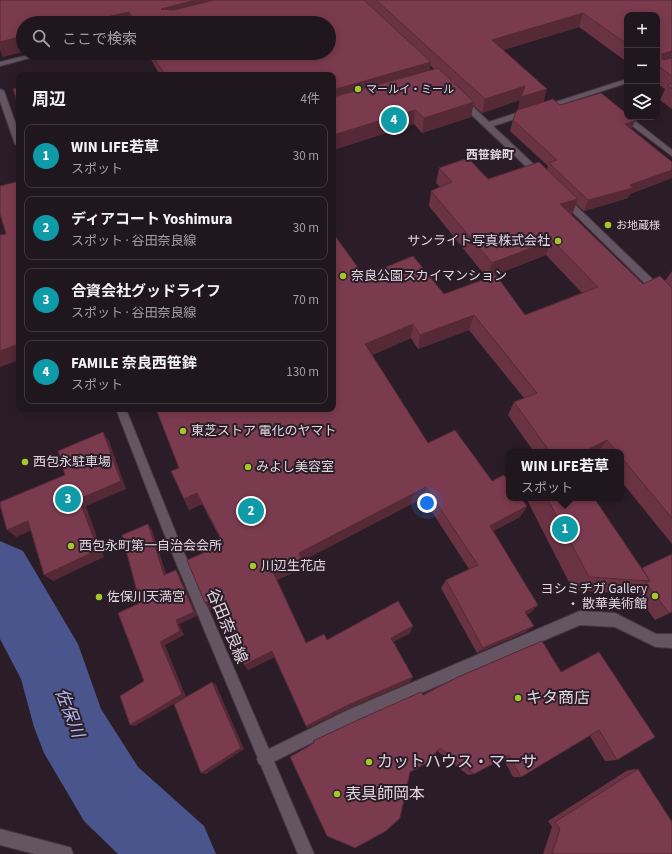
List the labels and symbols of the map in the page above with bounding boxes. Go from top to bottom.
place label: マールイ・ミール [366,82,454,97]
marker: マールイ・ミール [353,84,363,94]
pin: 4 [381,105,407,135]
district label: 西笹鉾町 [466,147,514,164]
place label: お地蔵様 [616,218,660,233]
marker: お地蔵様 [603,220,613,230]
place label: サンライト写真株式会社 [407,232,550,250]
marker: サンライト写真株式会社 [553,236,563,246]
place label: 奈良公園スカイマンション [351,267,507,285]
marker: 奈良公園スカイマンション [338,271,348,281]
place label: 東芝ストア 電化のヤマト [191,422,337,440]
marker: 東芝ストア 電化のヤマト [178,426,188,436]
place label: 西包永駐車場 [33,453,111,471]
marker: 西包永駐車場 [20,457,30,467]
place label: みよし美容室 [256,458,334,476]
marker: みよし美容室 [243,462,253,472]
pin: 3 [55,484,81,514]
your location [417,493,437,513]
pin: 2 [238,496,264,526]
pin: 1 [552,514,578,544]
place label: 西包永町第一自治会会所 [79,537,222,555]
marker: 西包永町第一自治会会所 [66,541,76,551]
place label: 川辺生花店 [261,557,326,575]
marker: 川辺生花店 [248,561,258,571]
place label: ヨシミチガ Gallery ・ 散華美術館 [541,580,647,613]
street label: 谷田奈良線 [201,585,253,667]
place label: 佐保川天満宮 [107,588,185,606]
marker: ヨシミチガ Gallery ・ 散華美術館 [650,591,660,601]
marker: 佐保川天満宮 [94,592,104,602]
water label: 佐保川 [49,685,90,743]
place label: キタ商店 [526,687,590,709]
marker: キタ商店 [513,693,523,703]
place label: カットハウス・マーサ [377,751,537,773]
marker: カットハウス・マーサ [364,757,374,767]
place label: 表具師岡本 [345,783,425,805]
marker: 表具師岡本 [332,789,342,799]

